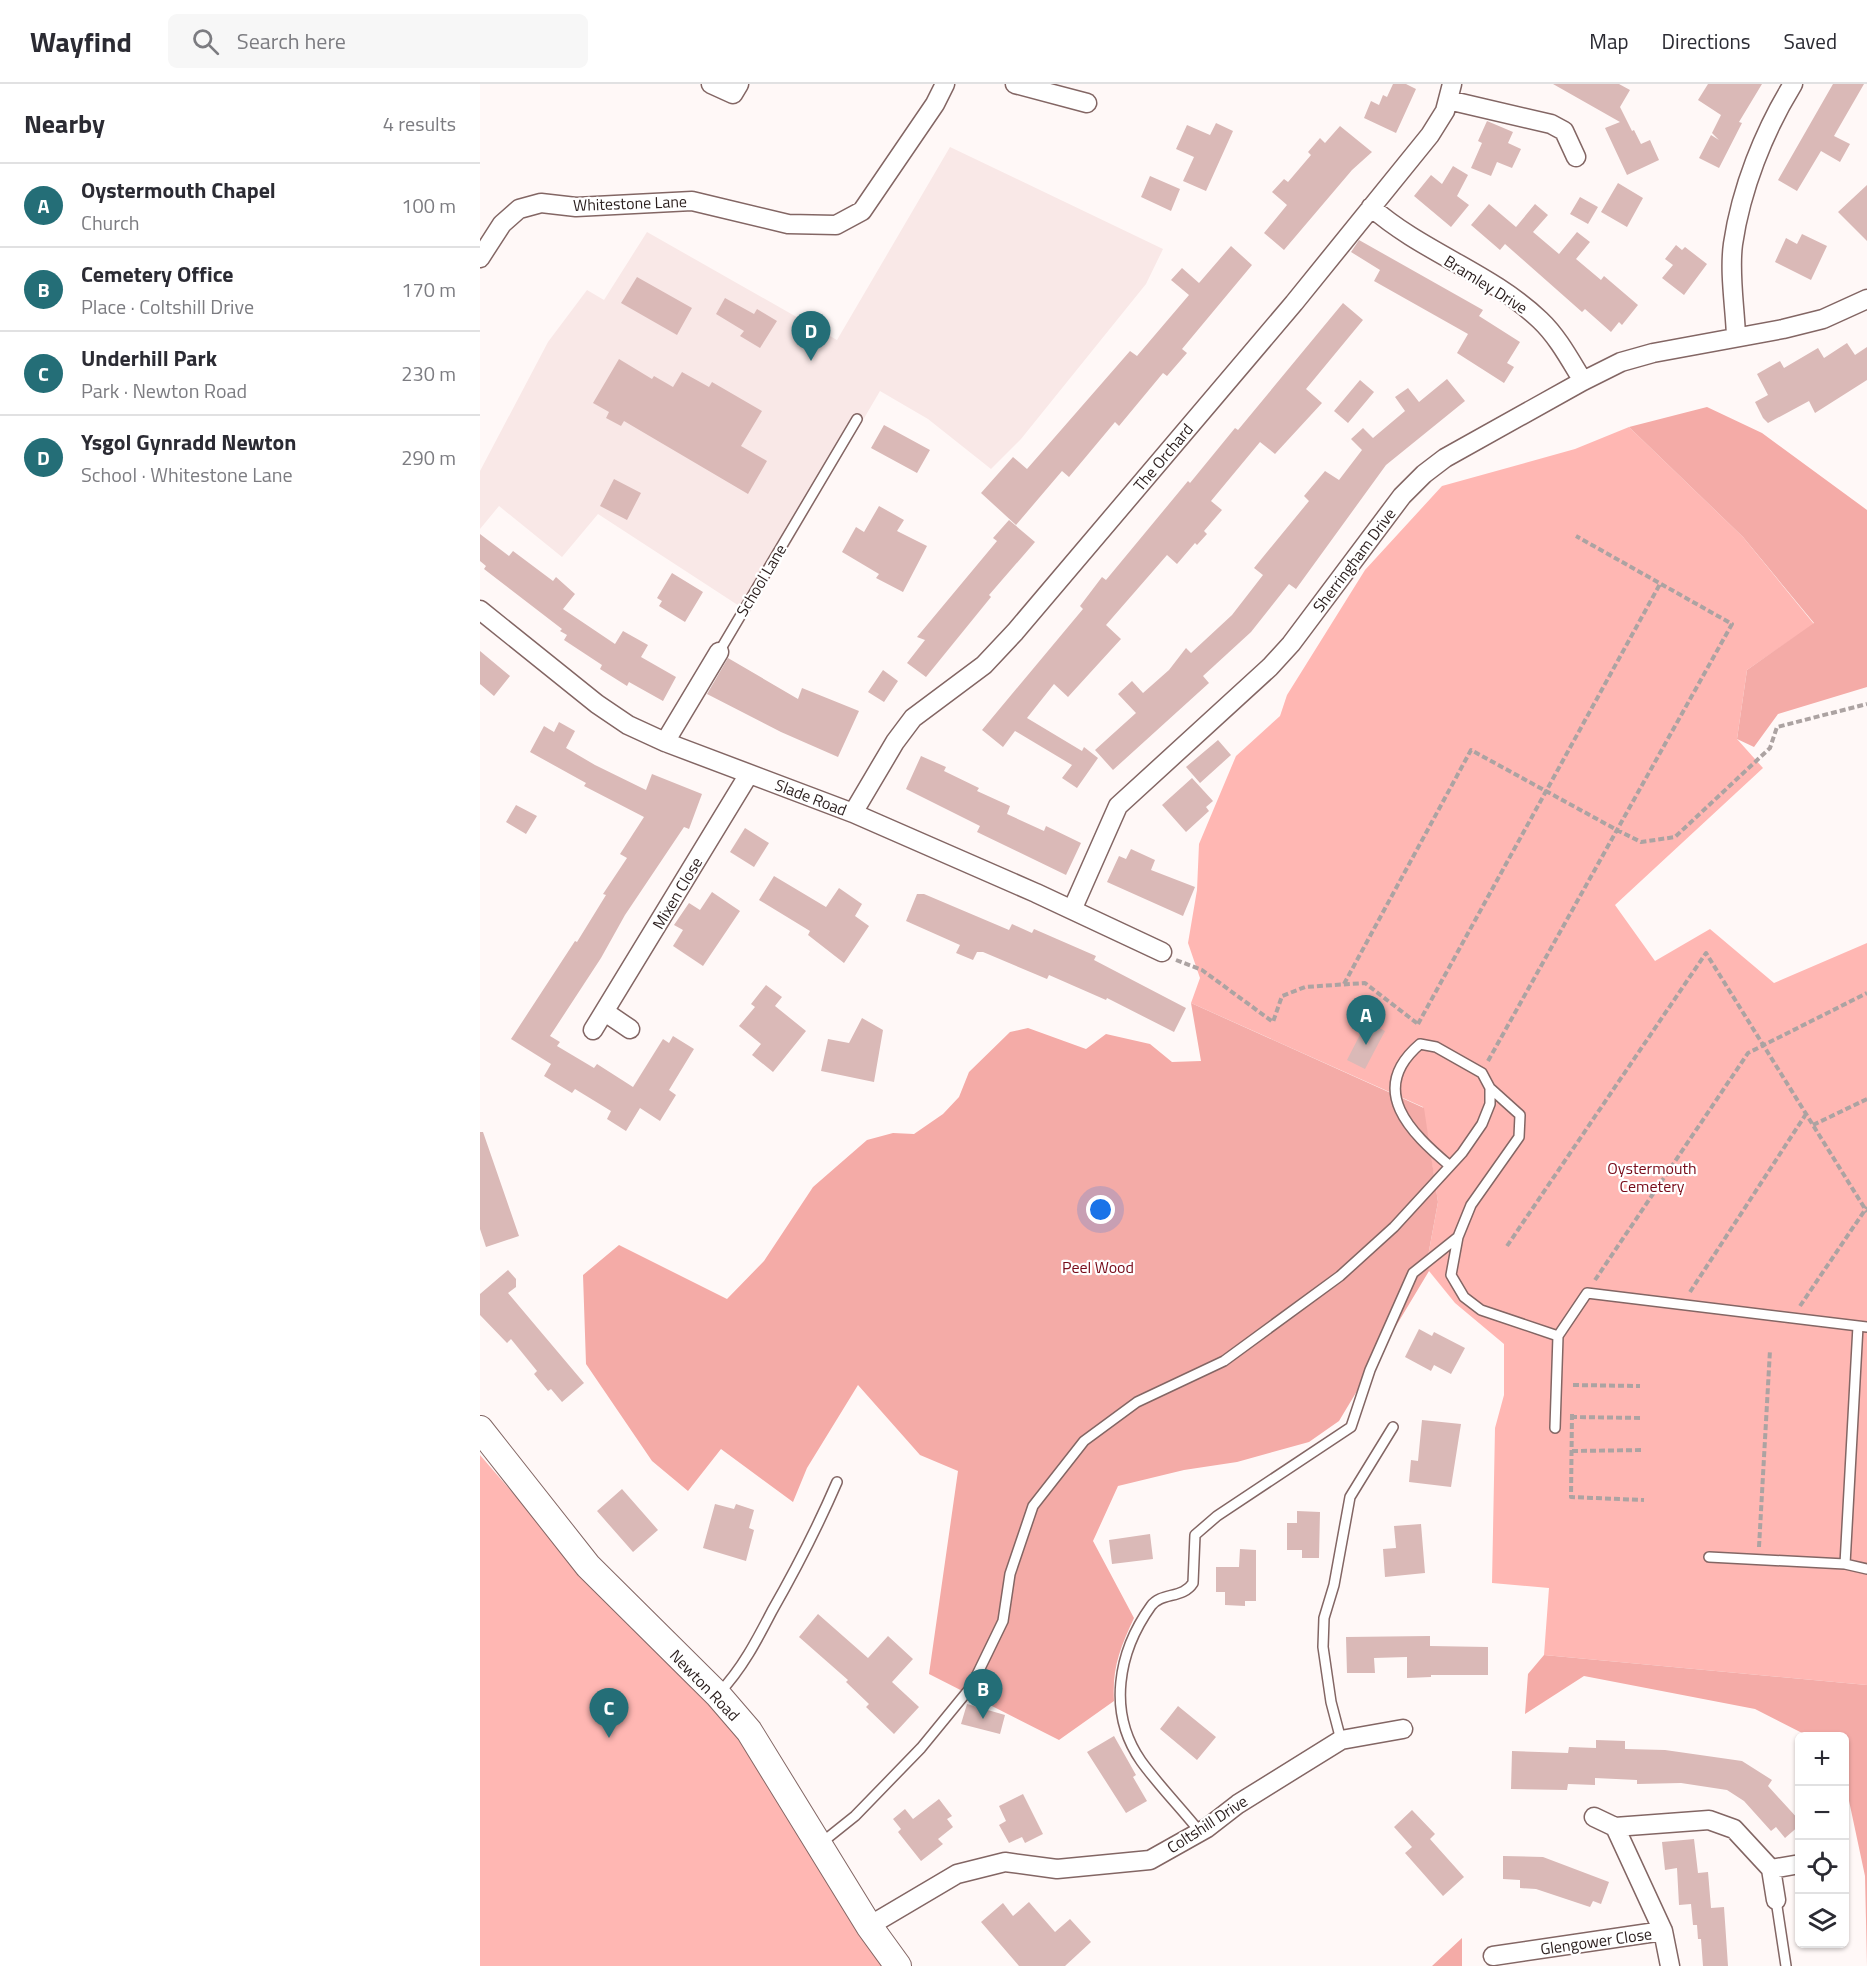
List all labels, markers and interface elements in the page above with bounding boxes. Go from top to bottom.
search box [168,14,588,68]
text: Wayfind [30,20,132,63]
text: Search here [237,24,346,58]
icon: search [189,25,222,58]
text: Map [1589,25,1629,57]
text: Directions [1662,25,1751,57]
text: Saved [1784,25,1837,57]
text: Nearby [24,104,105,143]
text: 4 results [383,108,456,139]
text: Oystermouth Chapel [81,173,276,207]
street label: Whitestone Lane [573,189,687,217]
text: A [37,190,50,221]
text: 100 m [401,190,456,221]
text: Church [81,207,139,238]
street label: Bramley Drive [1440,249,1532,319]
text: Cemetery Office [81,257,234,291]
text: B [37,274,50,305]
text: 170 m [401,274,456,305]
text: Place · Coltshill Drive [81,291,254,322]
pin: D [792,312,830,361]
text: Underhill Park [81,341,217,375]
text: C [38,358,49,389]
text: 230 m [401,358,456,389]
text: Park · Newton Road [81,375,247,406]
street label: The Orchard [1127,418,1199,496]
text: Ysgol Gynradd Newton [81,425,296,459]
text: D [37,442,50,473]
text: 290 m [401,442,456,473]
text: School · Whitestone Lane [81,459,293,490]
street label: Sherringham Drive [1307,503,1401,617]
street label: School Lane [730,539,792,621]
street label: Slade Road [772,772,850,822]
street label: Mixen Close [646,852,708,934]
pin: A [1346,996,1386,1045]
park label: Oystermouth Cemetery [1607,1156,1697,1198]
your location [1086,1195,1115,1224]
park label: Peel Wood [1062,1255,1134,1279]
street label: Newton Road [665,1644,745,1726]
pin: B [964,1670,1002,1719]
pin: C [590,1688,628,1738]
map controls [1795,1732,1849,1948]
button: + [1795,1732,1849,1786]
button: − [1795,1786,1849,1840]
street label: Coltshill Drive [1162,1789,1252,1859]
button: locate [1795,1840,1849,1894]
button: layers [1795,1894,1849,1948]
street label: Glengower Close [1539,1921,1653,1961]

